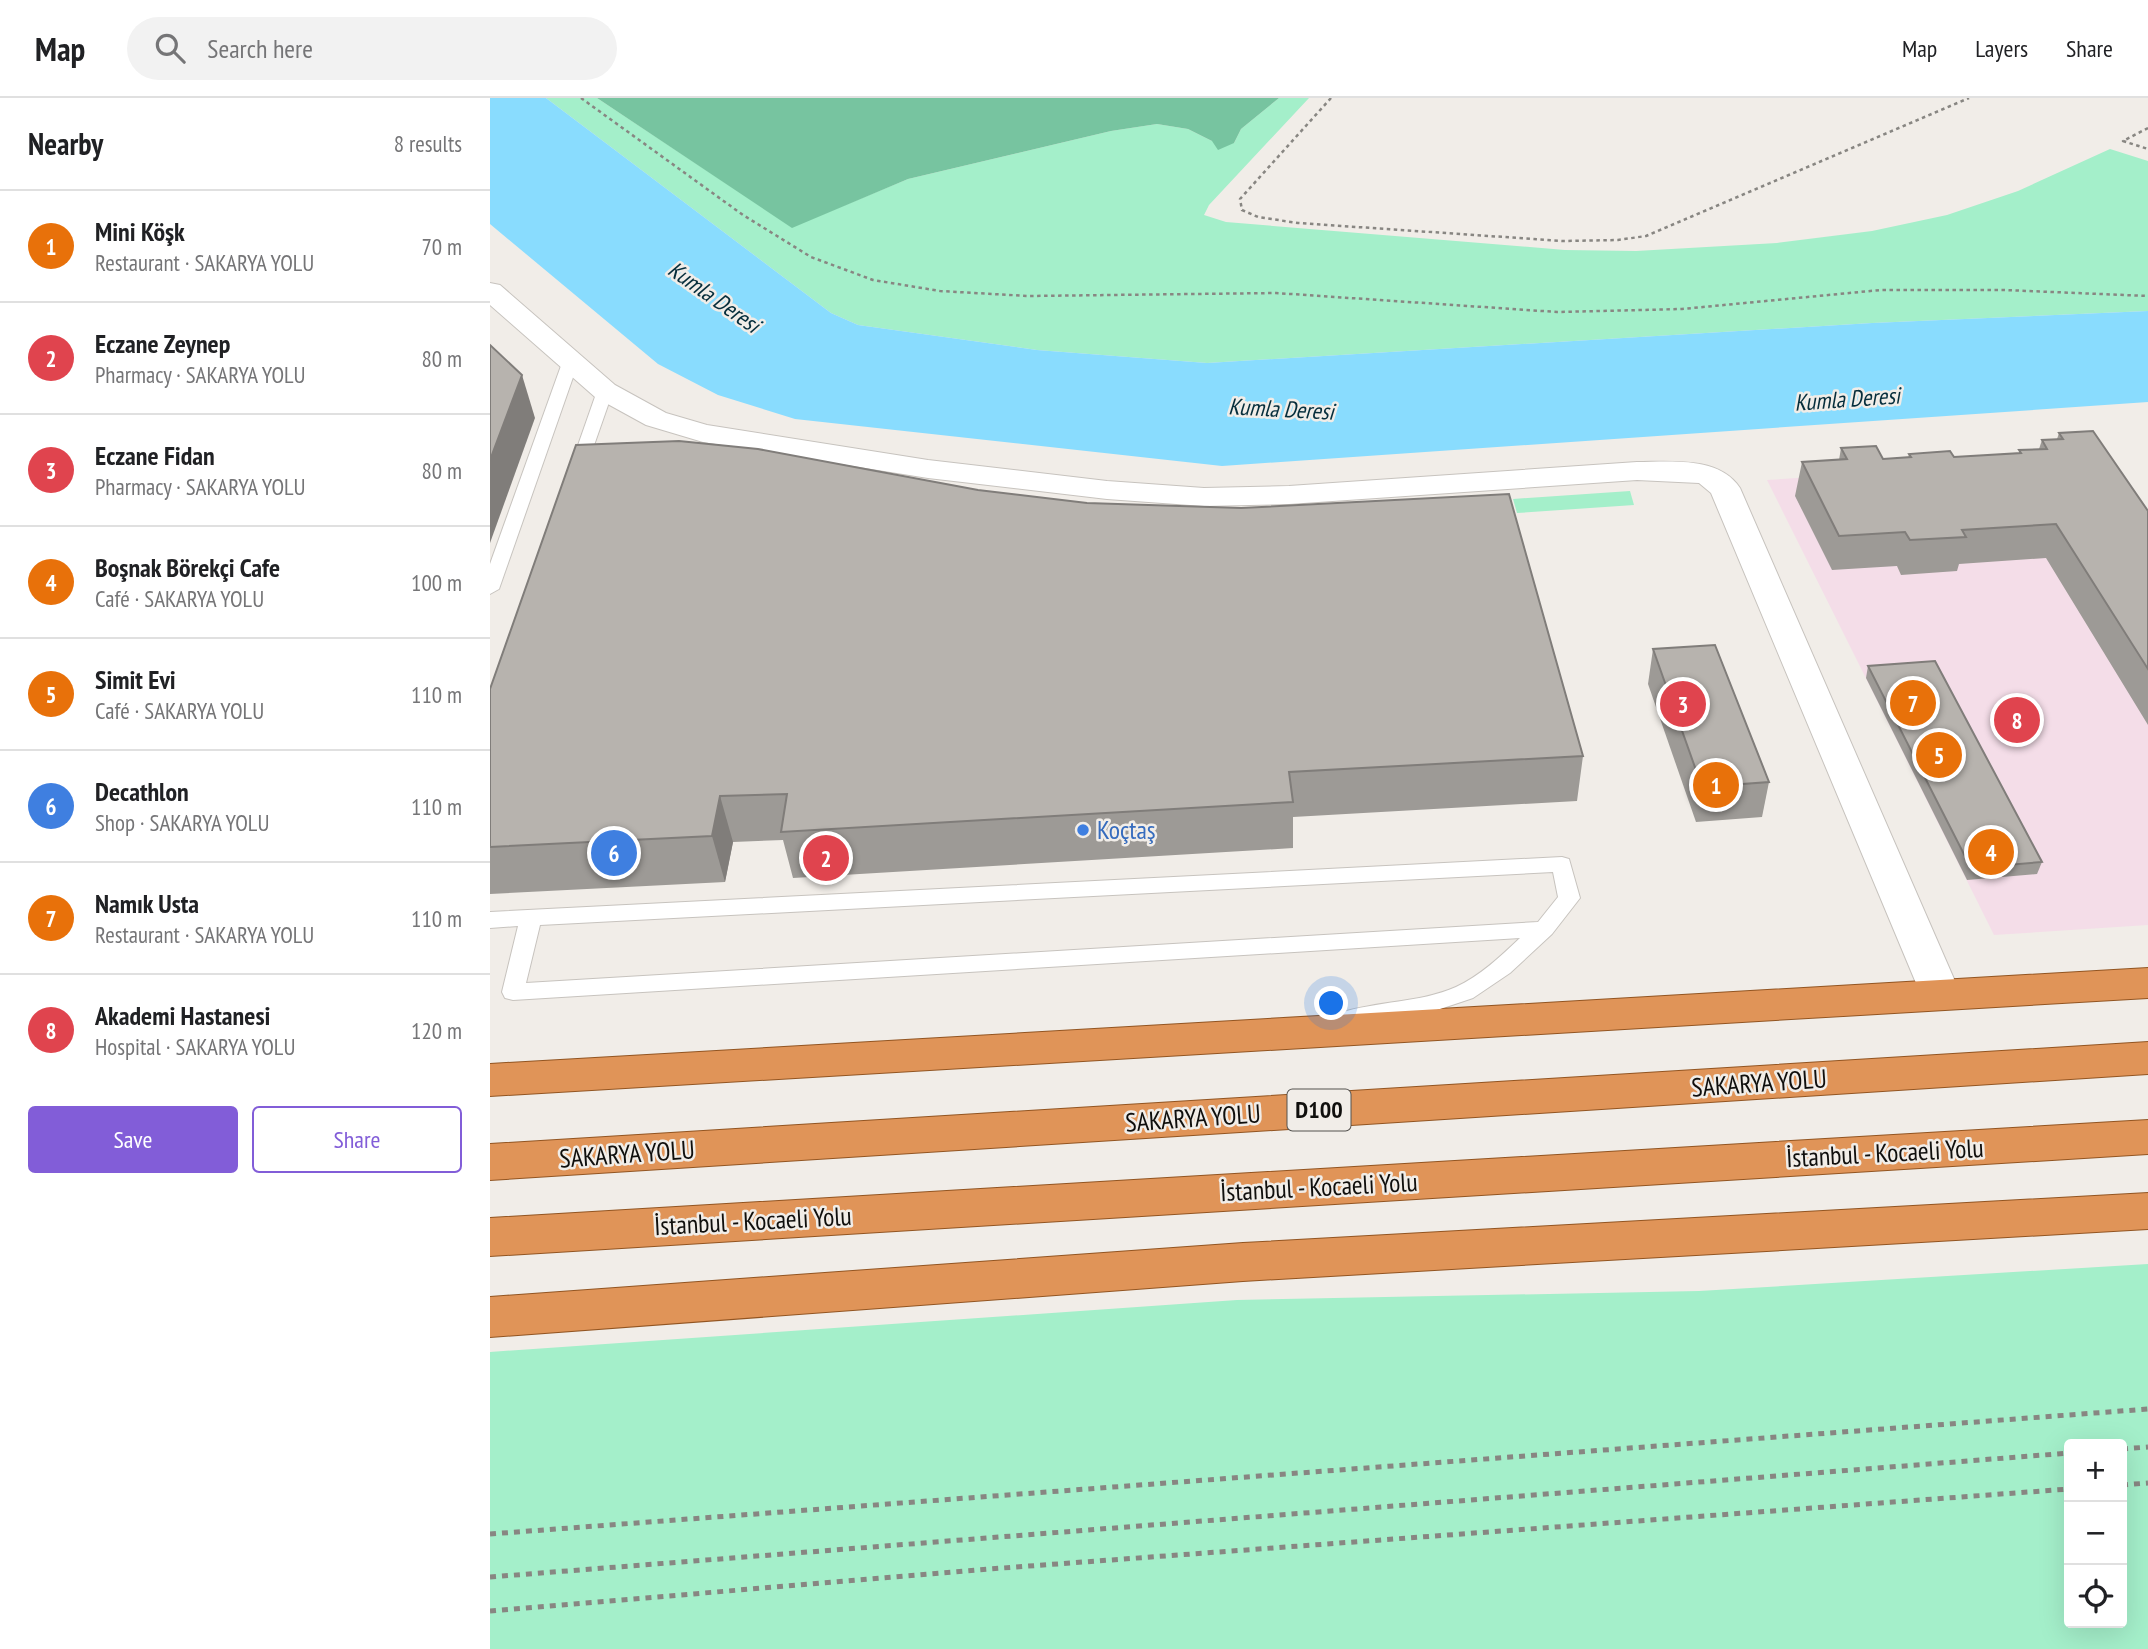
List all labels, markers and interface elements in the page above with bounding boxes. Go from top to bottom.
search box [127,17,617,80]
text: Map [35,27,85,70]
icon: search [151,29,189,67]
text: Search here [207,32,313,65]
text: Map [1902,33,1937,64]
text: Layers [1975,33,2028,64]
text: Share [2066,33,2113,64]
text: Nearby [28,124,103,163]
text: 8 results [394,129,462,158]
text: Mini Köşk [95,215,185,248]
text: 1 [46,232,57,261]
text: 70 m [421,232,462,261]
text: Restaurant · SAKARYA YOLU [95,248,314,277]
water label: Kumla Deresi [663,254,768,340]
text: Eczane Zeynep [95,327,230,360]
text: 2 [46,344,57,373]
text: 80 m [421,344,462,373]
text: Pharmacy · SAKARYA YOLU [95,360,306,389]
water label: Kumla Deresi [1793,380,1904,417]
water label: Kumla Deresi [1228,391,1337,426]
text: Eczane Fidan [95,439,215,472]
text: 3 [46,456,57,485]
text: 80 m [421,456,462,485]
text: Pharmacy · SAKARYA YOLU [95,472,306,501]
text: Boşnak Börekçi Cafe [95,551,280,584]
text: 4 [46,568,57,597]
text: 100 m [411,568,462,597]
text: Café · SAKARYA YOLU [95,584,264,613]
text: Simit Evi [95,663,176,696]
pin: 7 [1890,677,1936,729]
pin: 3 [1660,678,1706,730]
text: 5 [46,680,57,709]
text: 110 m [411,680,462,709]
pin: 8 [1994,694,2040,746]
text: Café · SAKARYA YOLU [95,696,264,725]
pin: 5 [1916,729,1962,781]
pin: 1 [1693,759,1739,811]
text: Decathlon [95,775,189,808]
text: 6 [46,792,57,821]
text: 110 m [411,792,462,821]
text: Shop · SAKARYA YOLU [95,808,269,837]
place label: Koçtaş [1097,813,1156,846]
marker: Koçtaş [1075,822,1091,838]
pin: 4 [1968,826,2014,878]
pin: 6 [591,827,637,879]
pin: 2 [803,832,849,884]
text: Namık Usta [95,887,199,920]
text: 7 [46,904,57,933]
text: 110 m [411,904,462,933]
text: Restaurant · SAKARYA YOLU [95,920,314,949]
your location [1314,986,1348,1020]
text: Akademi Hastanesi [95,999,270,1032]
text: 8 [46,1016,57,1045]
text: 120 m [411,1016,462,1045]
text: Hospital · SAKARYA YOLU [95,1032,295,1061]
street label: SAKARYA YOLU [1690,1061,1828,1104]
road number: D100 [1288,1090,1350,1130]
street label: SAKARYA YOLU [1124,1096,1262,1139]
button: Save [28,1106,238,1173]
button: Share [252,1106,462,1173]
street label: İstanbul - Kocaeli Yolu [1785,1131,1985,1174]
street label: SAKARYA YOLU [558,1132,696,1175]
street label: İstanbul - Kocaeli Yolu [1219,1165,1419,1208]
street label: İstanbul - Kocaeli Yolu [653,1199,853,1242]
map controls [2064,1439,2127,1628]
button: + [2064,1439,2127,1502]
button: − [2064,1502,2127,1565]
button: locate [2064,1565,2127,1628]

